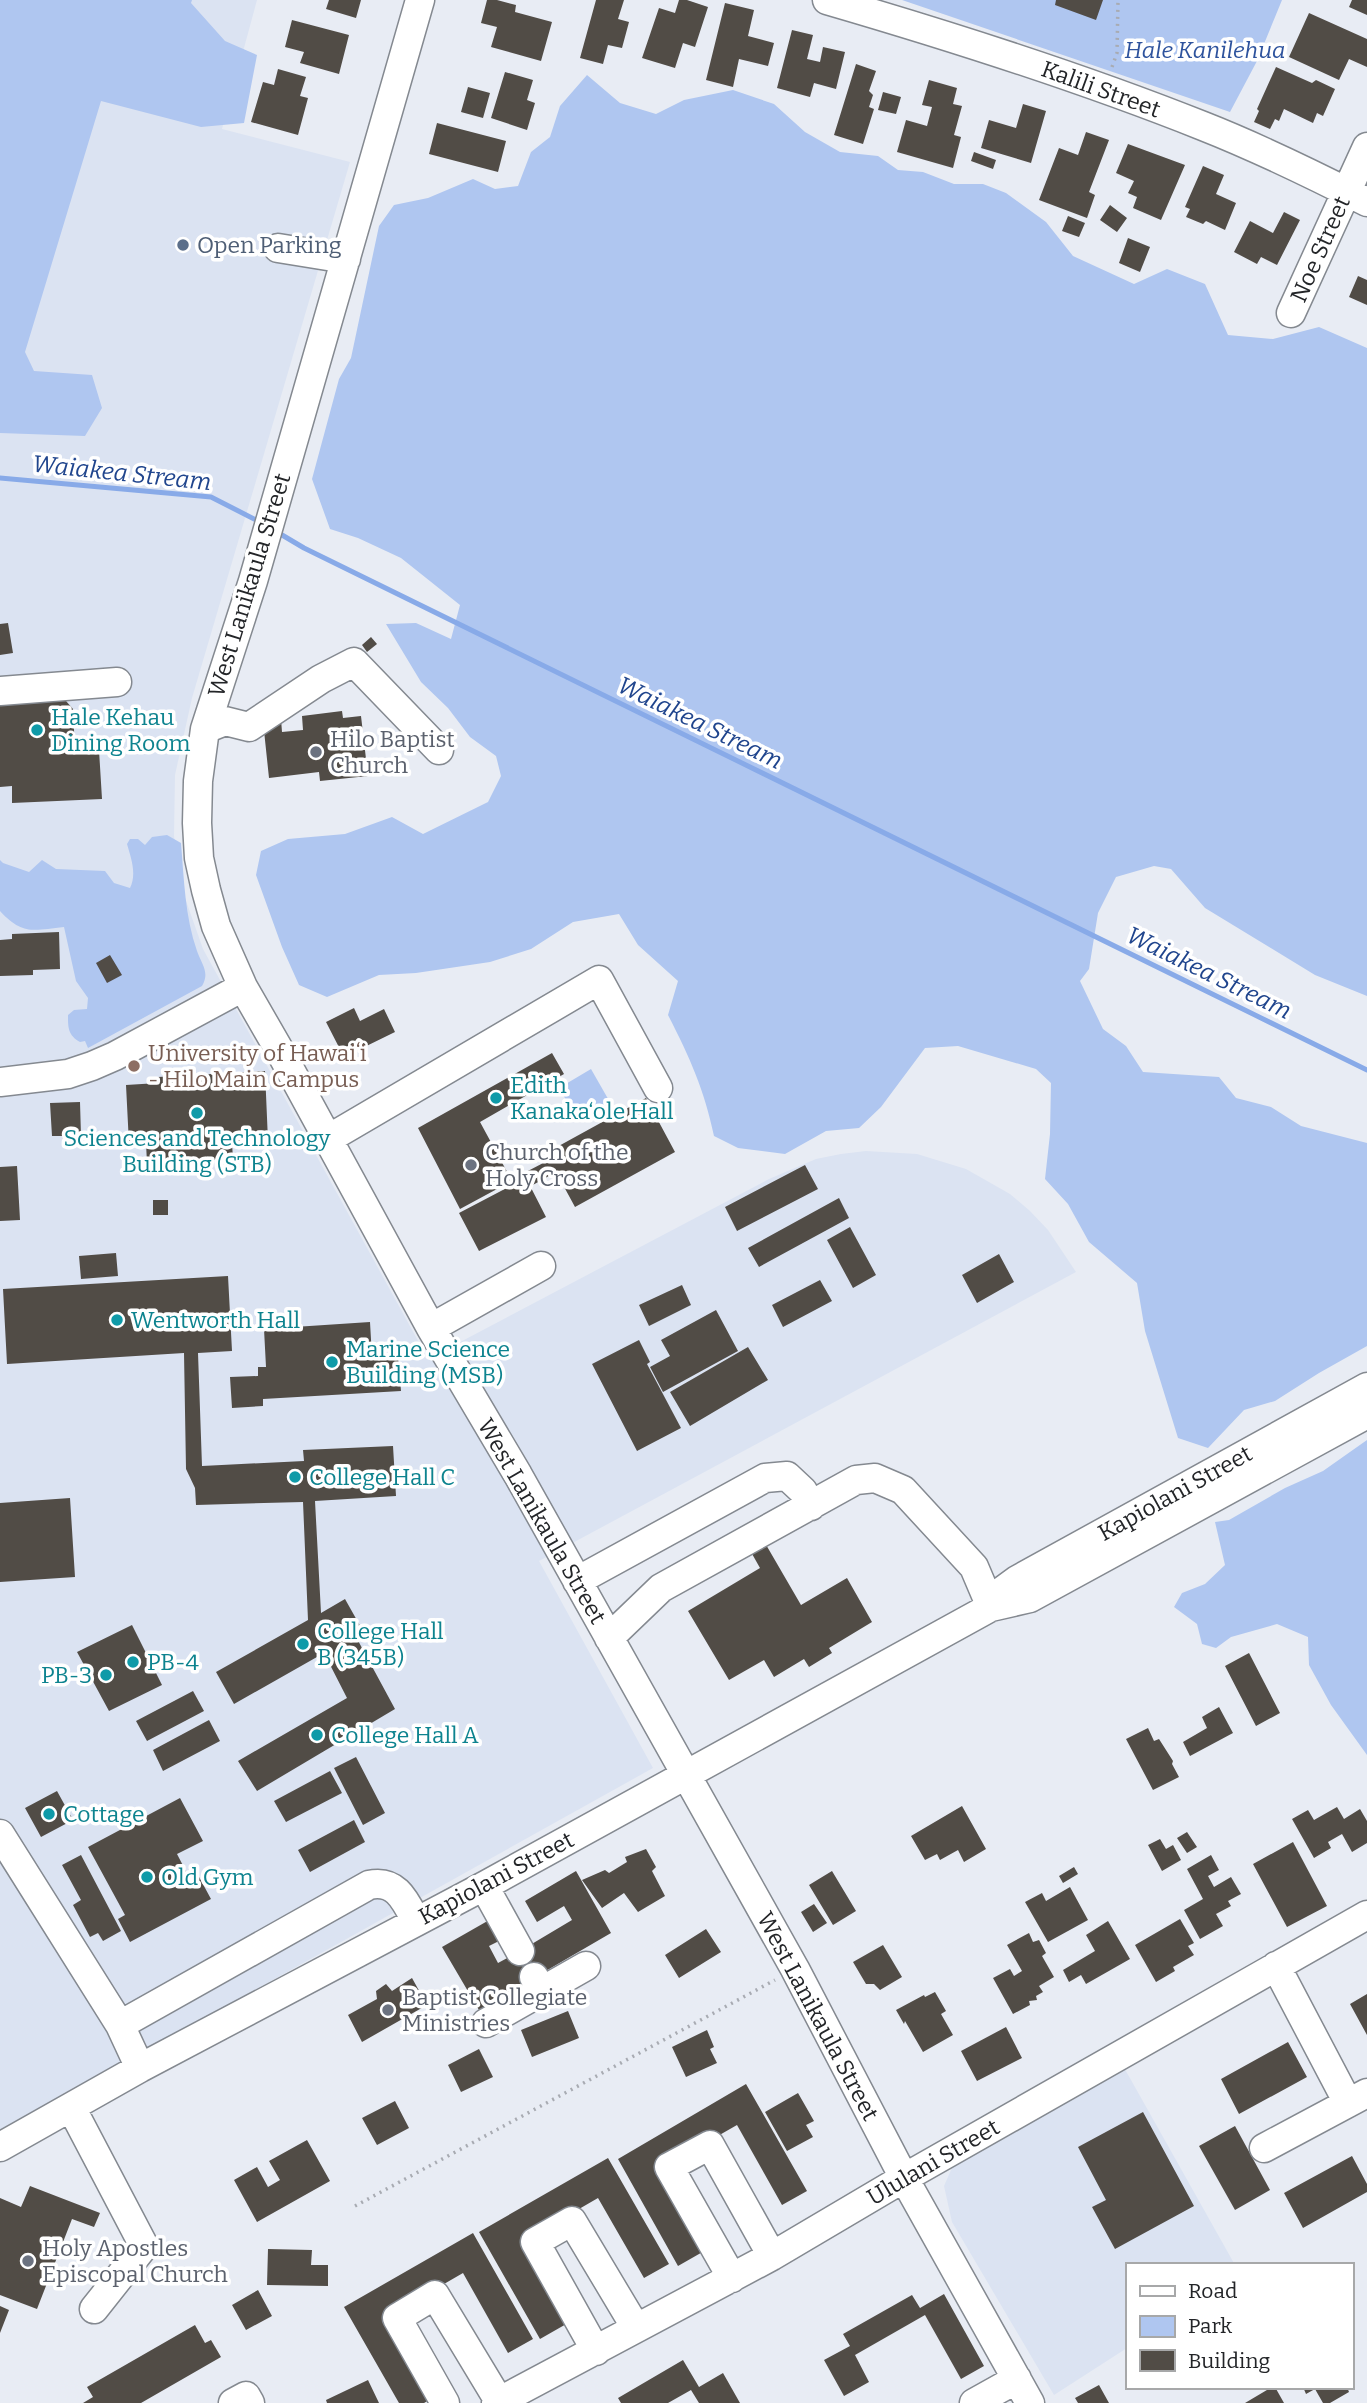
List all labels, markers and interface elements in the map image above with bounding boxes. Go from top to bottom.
park label: Hale Kanilehua [1125,36,1285,64]
street label: Kalili Street [1038,55,1164,123]
street label: Noe Street [1284,192,1356,306]
place label: Open Parking [197,231,342,259]
marker: Open Parking [175,237,191,253]
water label: Waiakea Stream [31,450,213,496]
street label: West Lanikaula Street [202,470,296,700]
water label: Waiakea Stream [613,671,787,775]
place label: Hale Kehau Dining Room [51,703,190,757]
marker: Hale Kehau Dining Room [29,722,45,738]
place label: Hilo Baptist Church [330,725,455,779]
marker: Hilo Baptist Church [308,744,324,760]
water label: Waiakea Stream [1122,921,1296,1025]
place label: University of Hawaiʻi - Hilo Main Campus [148,1039,367,1093]
marker: University of Hawaiʻi - Hilo Main Campus [126,1058,142,1074]
place label: Edith Kanaka‘ole Hall [510,1071,674,1125]
marker: Edith Kanaka‘ole Hall [488,1090,504,1106]
marker: Sciences and Technology Building (STB) [189,1105,205,1121]
place label: Sciences and Technology Building (STB) [64,1124,331,1178]
place label: Church of the Holy Cross [485,1138,628,1192]
marker: Church of the Holy Cross [463,1157,479,1173]
place label: Wentworth Hall [131,1306,301,1334]
marker: Wentworth Hall [109,1312,125,1328]
place label: Marine Science Building (MSB) [346,1335,510,1389]
marker: Marine Science Building (MSB) [324,1354,340,1370]
street label: West Lanikaula Street [472,1413,612,1629]
street label: Kapiolani Street [1093,1439,1257,1547]
place label: College Hall C [309,1463,455,1491]
marker: College Hall C [287,1469,303,1485]
place label: College Hall B (345B) [317,1617,444,1671]
marker: College Hall B (345B) [295,1636,311,1652]
place label: PB-4 [147,1648,200,1676]
marker: PB-4 [125,1654,141,1670]
place label: PB-3 [41,1661,92,1689]
marker: PB-3 [98,1667,114,1683]
place label: College Hall A [331,1721,479,1749]
marker: College Hall A [309,1727,325,1743]
place label: Cottage [63,1800,145,1828]
marker: Cottage [41,1806,57,1822]
street label: Kapiolani Street [414,1825,578,1931]
place label: Old Gym [161,1863,253,1891]
marker: Old Gym [139,1869,155,1885]
street label: West Lanikaula Street [751,1907,885,2125]
place label: Baptist Collegiate Ministries [402,1983,587,2037]
marker: Baptist Collegiate Ministries [380,2002,396,2018]
street label: Ululani Street [862,2113,1004,2211]
place label: Holy Apostles Episcopal Church [42,2234,228,2288]
marker: Holy Apostles Episcopal Church [20,2253,36,2269]
legend [1126,2263,1353,2389]
text: Road [1188,2278,1237,2304]
text: Park [1188,2313,1232,2339]
text: Building [1188,2348,1271,2374]

